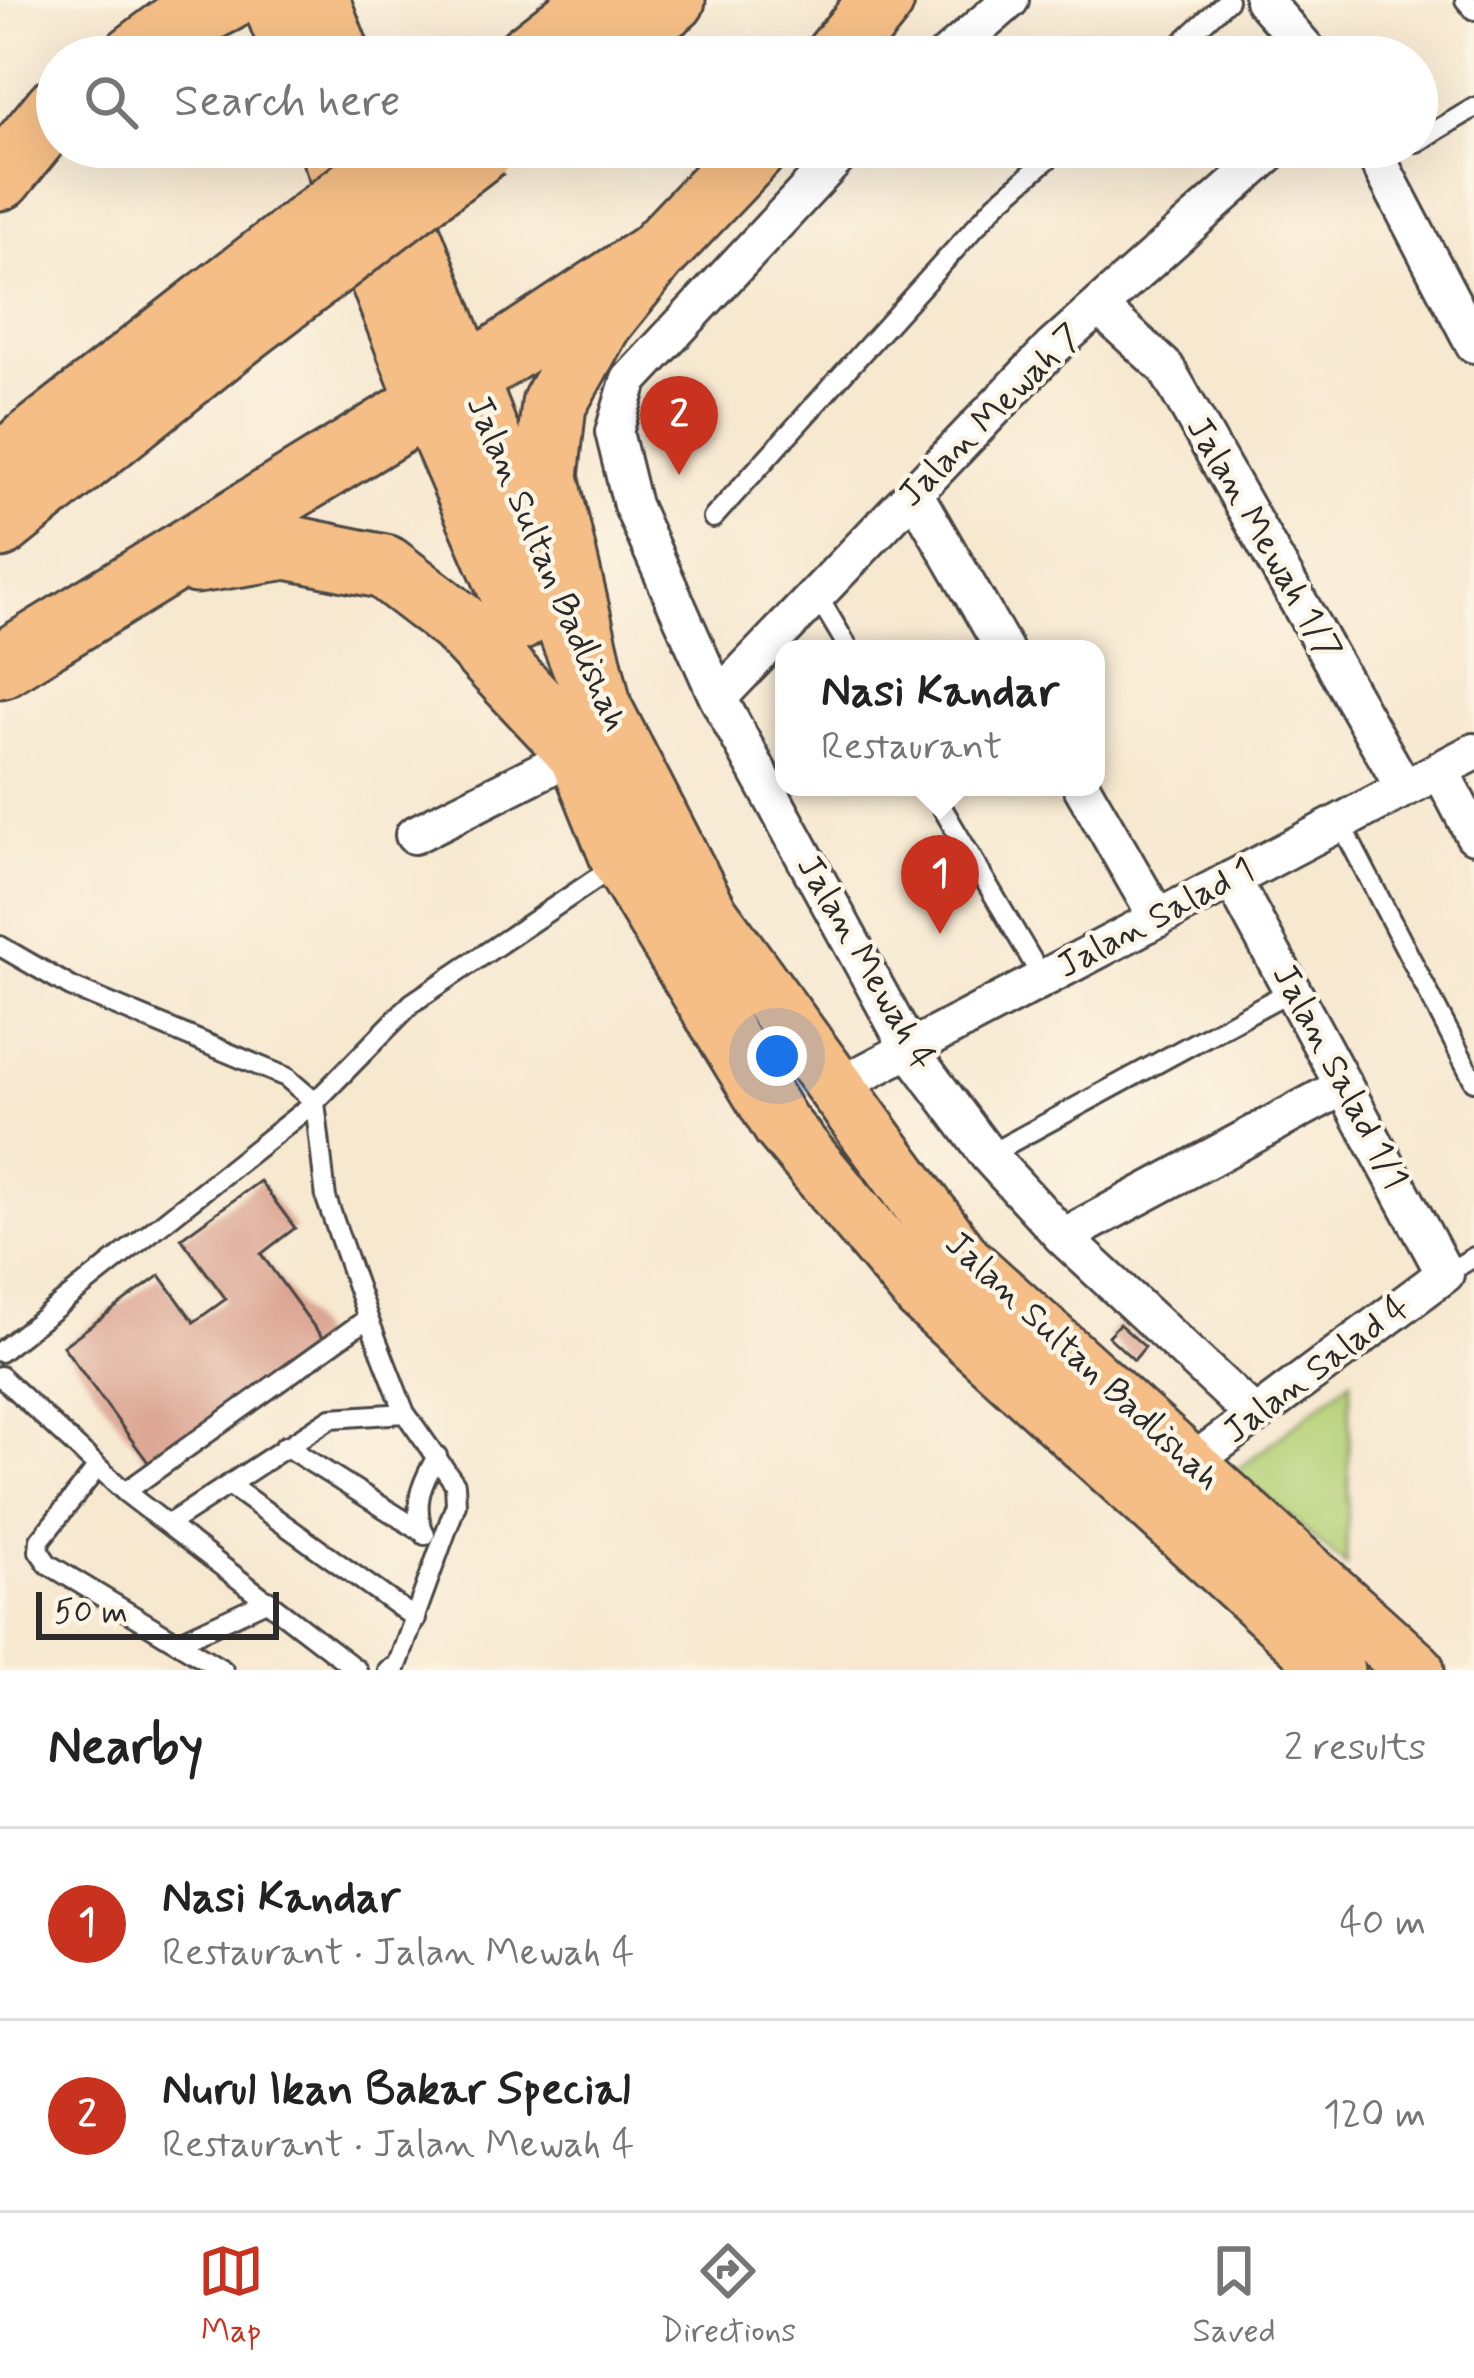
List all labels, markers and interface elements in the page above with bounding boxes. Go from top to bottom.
search box [36,36,1438,168]
icon: search [78,69,144,135]
text: Search here [174,73,401,132]
street label: Jalan Mewah 7 [889,314,1093,518]
pin: 2 [640,376,718,475]
street label: Jalan Sultan Badlishah [454,389,638,739]
street label: Jalan Mewah 1/7 [1174,409,1352,669]
popup [775,640,1105,796]
text: Nasi Kandar [821,663,1059,722]
text: Restaurant [821,722,1002,773]
pin: 1 [901,835,979,934]
street label: Jalan Mewah 4 [784,847,946,1079]
street label: Jalan Salad 1 [1049,847,1263,991]
street label: Jalan Salad 1/1 [1260,956,1418,1198]
your location [747,1026,807,1086]
street label: Jalan Sultan Badlishah [934,1222,1230,1502]
street label: Jalan Salad 4 [1214,1284,1420,1456]
scale bar [36,1586,279,1639]
text: 50 m [54,1591,128,1635]
text: Nearby [48,1715,203,1781]
text: 2 results [1284,1723,1426,1774]
text: Nasi Kandar [162,1869,400,1928]
text: 1 [78,1898,96,1949]
text: 40 m [1339,1898,1426,1949]
text: Restaurant · Jalan Mewah 4 [162,1928,634,1979]
text: Nurul Ikan Bakar Special [162,2061,630,2120]
text: 2 [77,2090,97,2141]
text: 120 m [1323,2090,1426,2141]
text: Restaurant · Jalan Mewah 4 [162,2120,634,2171]
tab: Map [198,2238,264,2354]
tab: Directions [660,2238,796,2354]
tab: Saved [1192,2238,1276,2354]

